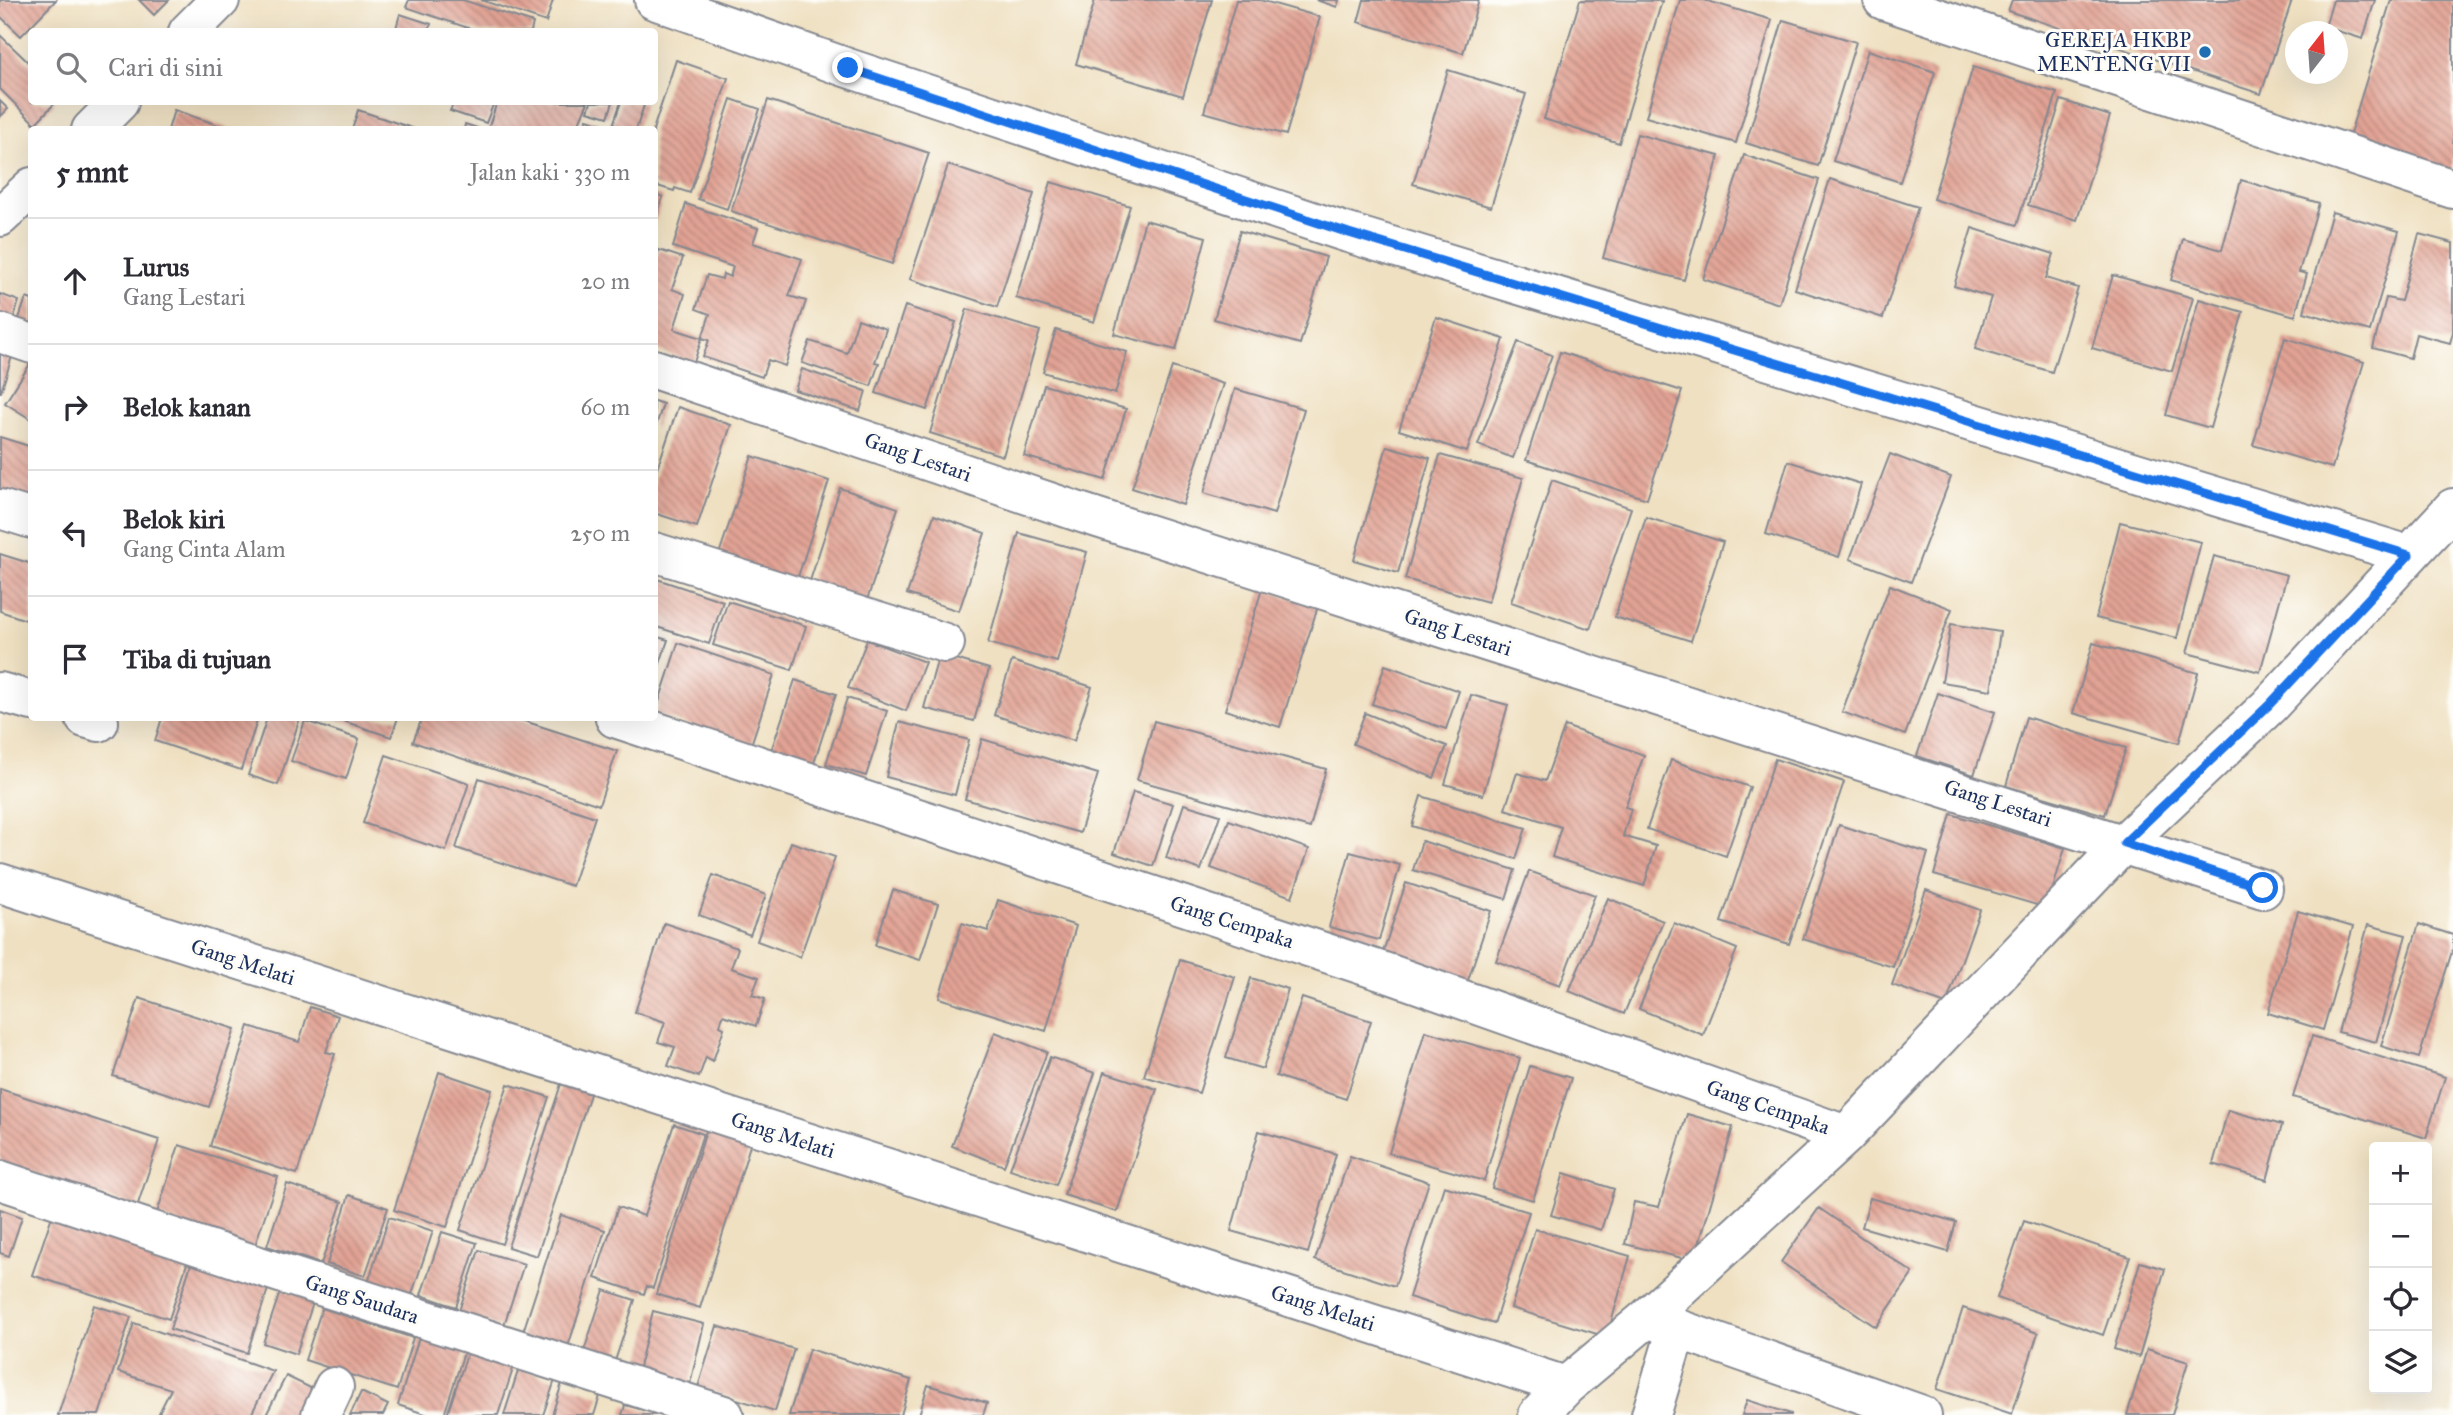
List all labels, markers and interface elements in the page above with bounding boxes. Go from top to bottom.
north arrow [2285,21,2348,84]
place label: GEREJA HKBP MENTENG VII [2037,27,2191,77]
search box [28,28,658,105]
marker: GEREJA HKBP MENTENG VII [2197,44,2213,60]
icon: search [52,48,90,86]
text: Cari di sini [108,51,223,83]
route end [832,52,863,83]
text: 5 mnt [56,154,128,190]
text: Jalan kaki · 330 m [470,158,630,186]
text: Lurus [123,251,189,283]
icon: ahead [56,262,94,300]
text: 20 m [581,267,630,295]
text: Gang Lestari [123,283,245,311]
icon: right [56,388,94,426]
text: Belok kanan [123,391,251,423]
text: 60 m [581,393,630,421]
street label: Gang Lestari [861,427,975,488]
text: Belok kiri [123,503,225,535]
icon: left [56,514,94,552]
text: 250 m [570,519,630,547]
text: Gang Cinta Alam [123,535,286,563]
street label: Gang Lestari [1401,602,1515,662]
icon: arrive [56,640,94,678]
text: Tiba di tujuan [123,643,271,675]
street label: Gang Lestari [1941,773,2055,833]
route start [2247,872,2278,903]
street label: Gang Cempaka [1167,890,1297,954]
street label: Gang Melati [188,933,299,991]
street label: Gang Cempaka [1703,1074,1833,1140]
street label: Gang Melati [728,1106,839,1164]
map controls [2369,1142,2432,1394]
button: + [2369,1142,2432,1205]
button: − [2369,1205,2432,1268]
street label: Gang Saudara [302,1268,422,1330]
button: locate [2369,1268,2432,1331]
street label: Gang Melati [1268,1279,1379,1337]
button: layers [2369,1331,2432,1394]

